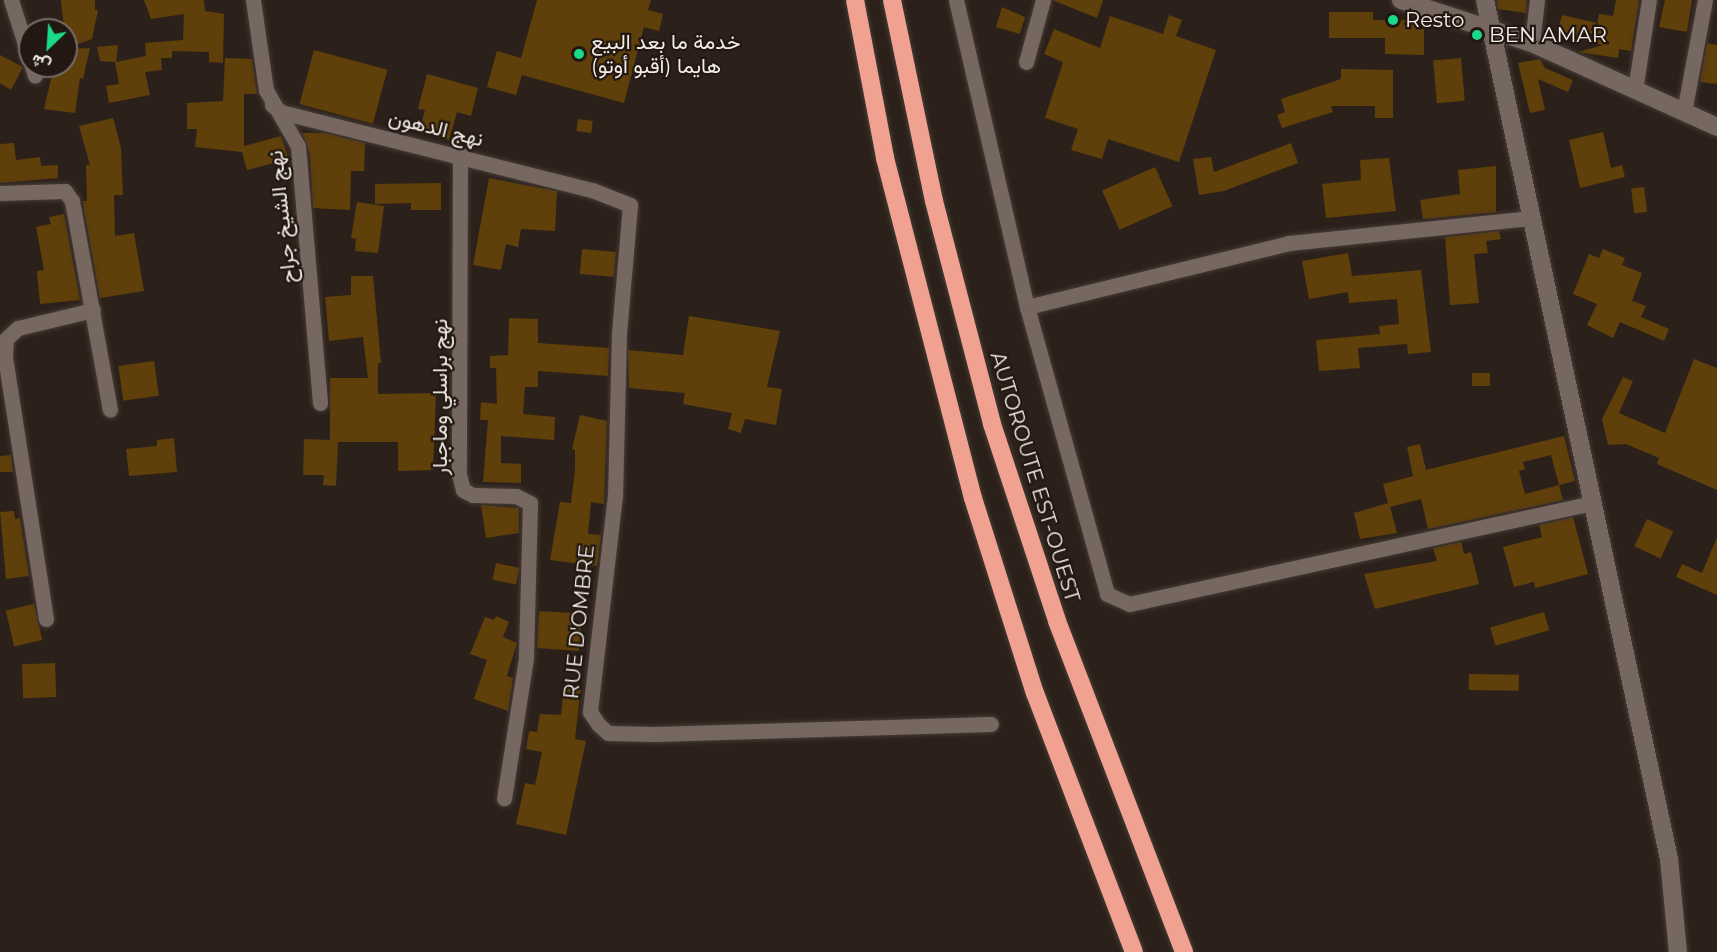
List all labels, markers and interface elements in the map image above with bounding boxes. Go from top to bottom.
place label: Resto [1405,7,1464,33]
marker: Resto [1386,13,1400,27]
north arrow [18,18,78,78]
place label: BEN AMAR [1489,22,1607,48]
marker: BEN AMAR [1470,28,1484,42]
place label: خدمة ما بعد البيع هايما (أقبو أوتو) [591,29,740,79]
marker: خدمة ما بعد البيع هايما (أقبو أوتو) [572,47,586,61]
text: ش [28,50,54,76]
street label: نهج الدهون [386,104,486,152]
street label: نهج الشيخ جراح [262,149,302,285]
street label: نهج براسلي وماجبار [427,319,453,475]
street label: AUTOROUTE EST-OUEST [985,349,1085,605]
street label: RUE D'OMBRE [558,544,600,700]

